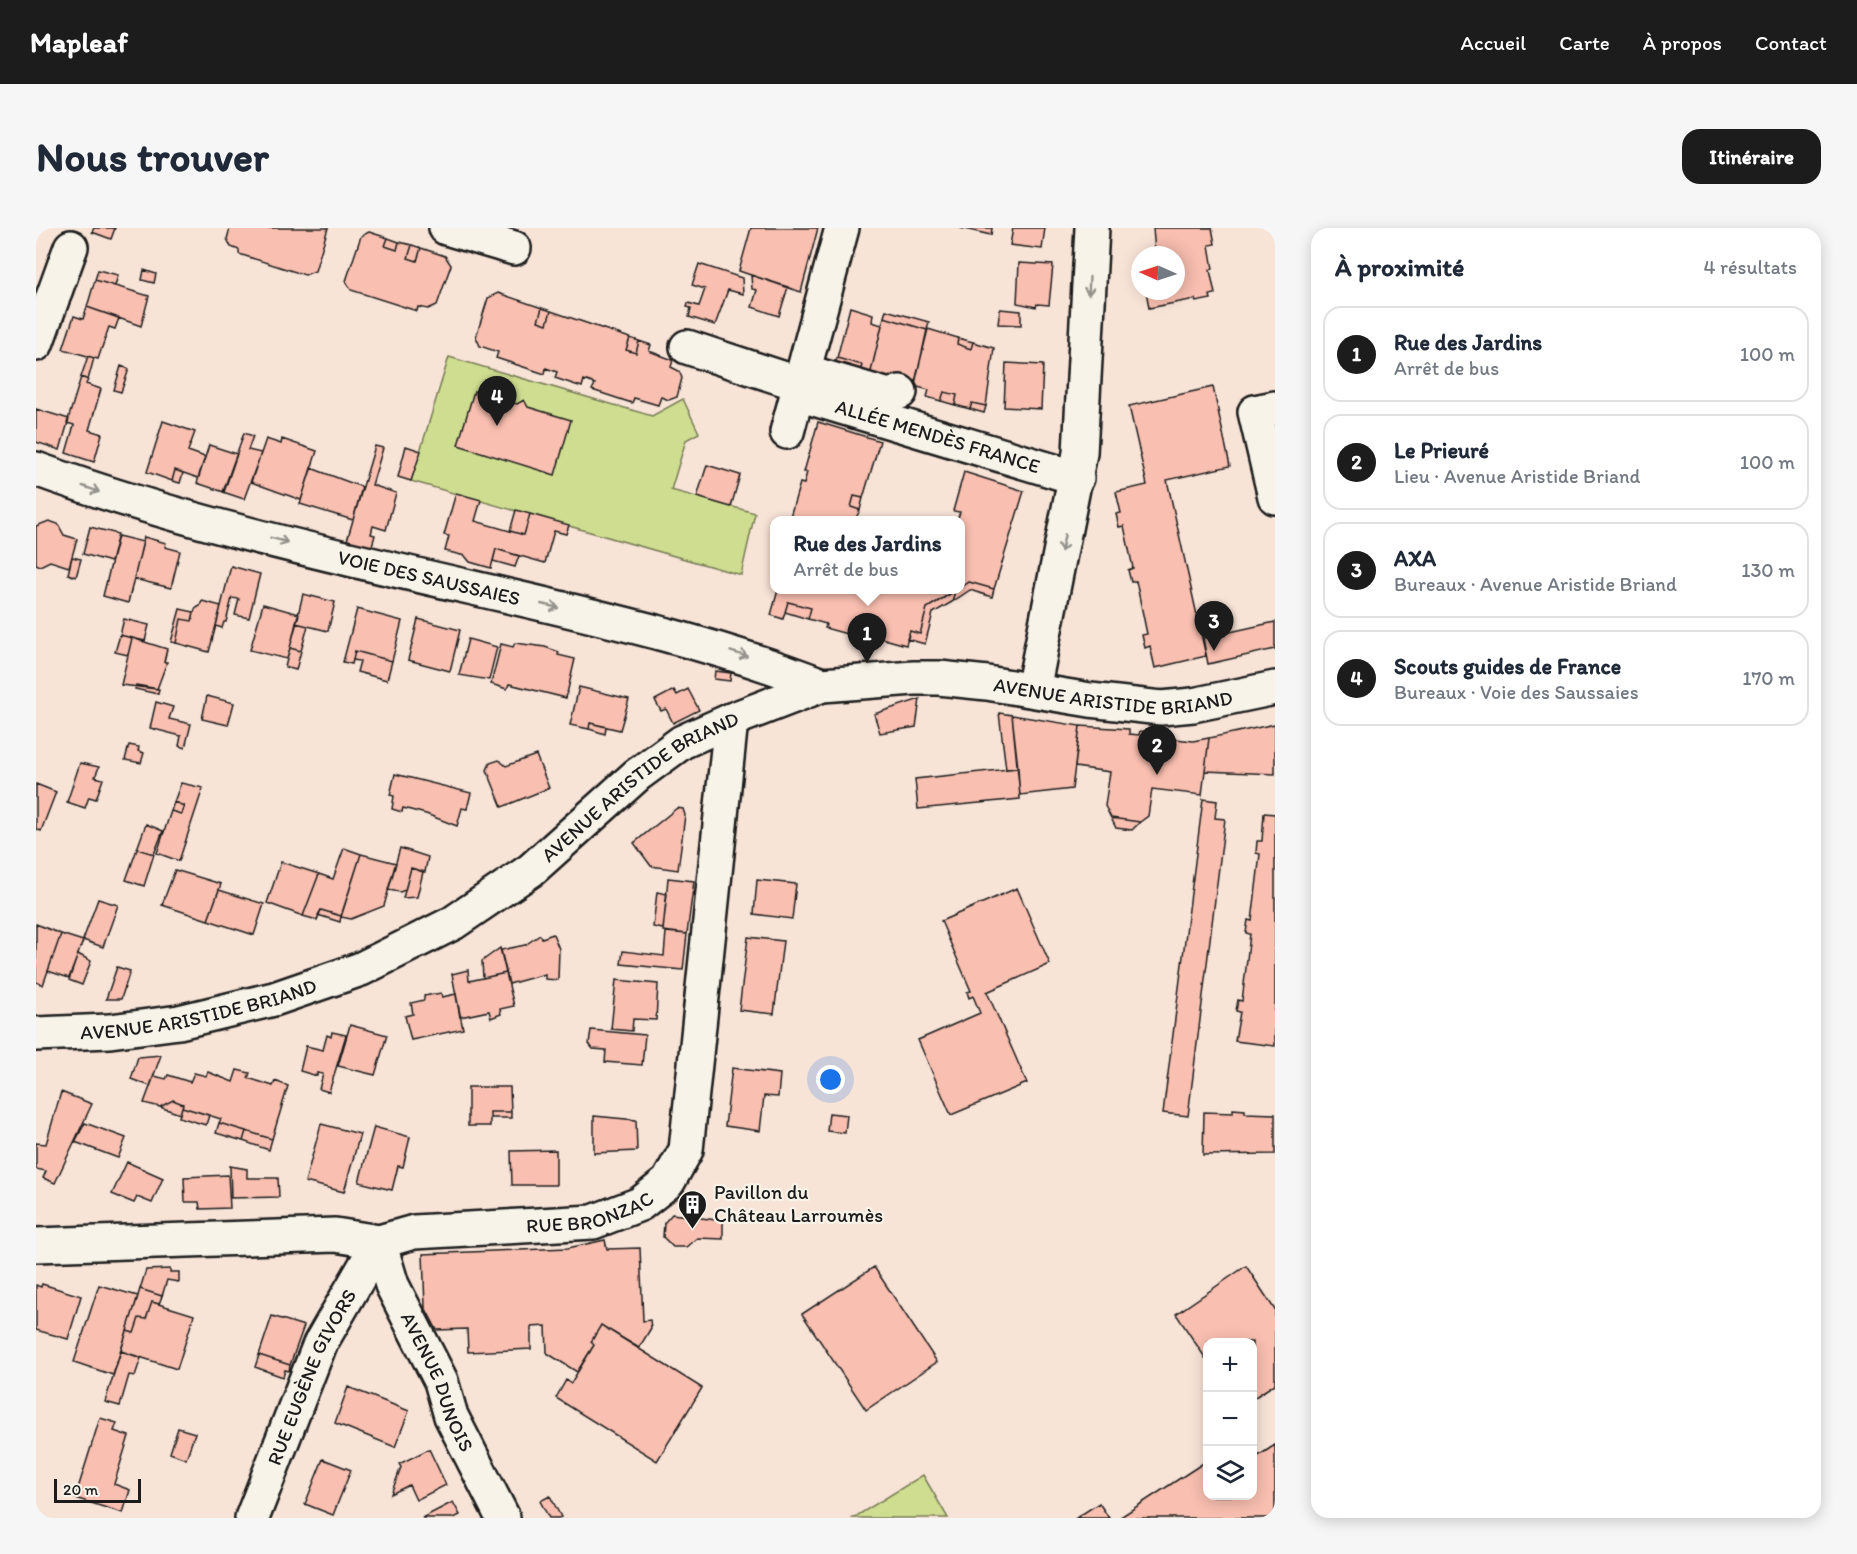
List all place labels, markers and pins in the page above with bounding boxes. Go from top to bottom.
pin: 4 [478,376,516,426]
pin: 3 [1194,602,1234,651]
pin: 1 [848,614,886,663]
pin: 2 [1138,726,1176,775]
place label: Pavillon du Château Larroumès [714,1180,883,1227]
building icon: Pavillon du Château Larroumès [677,1188,709,1230]

